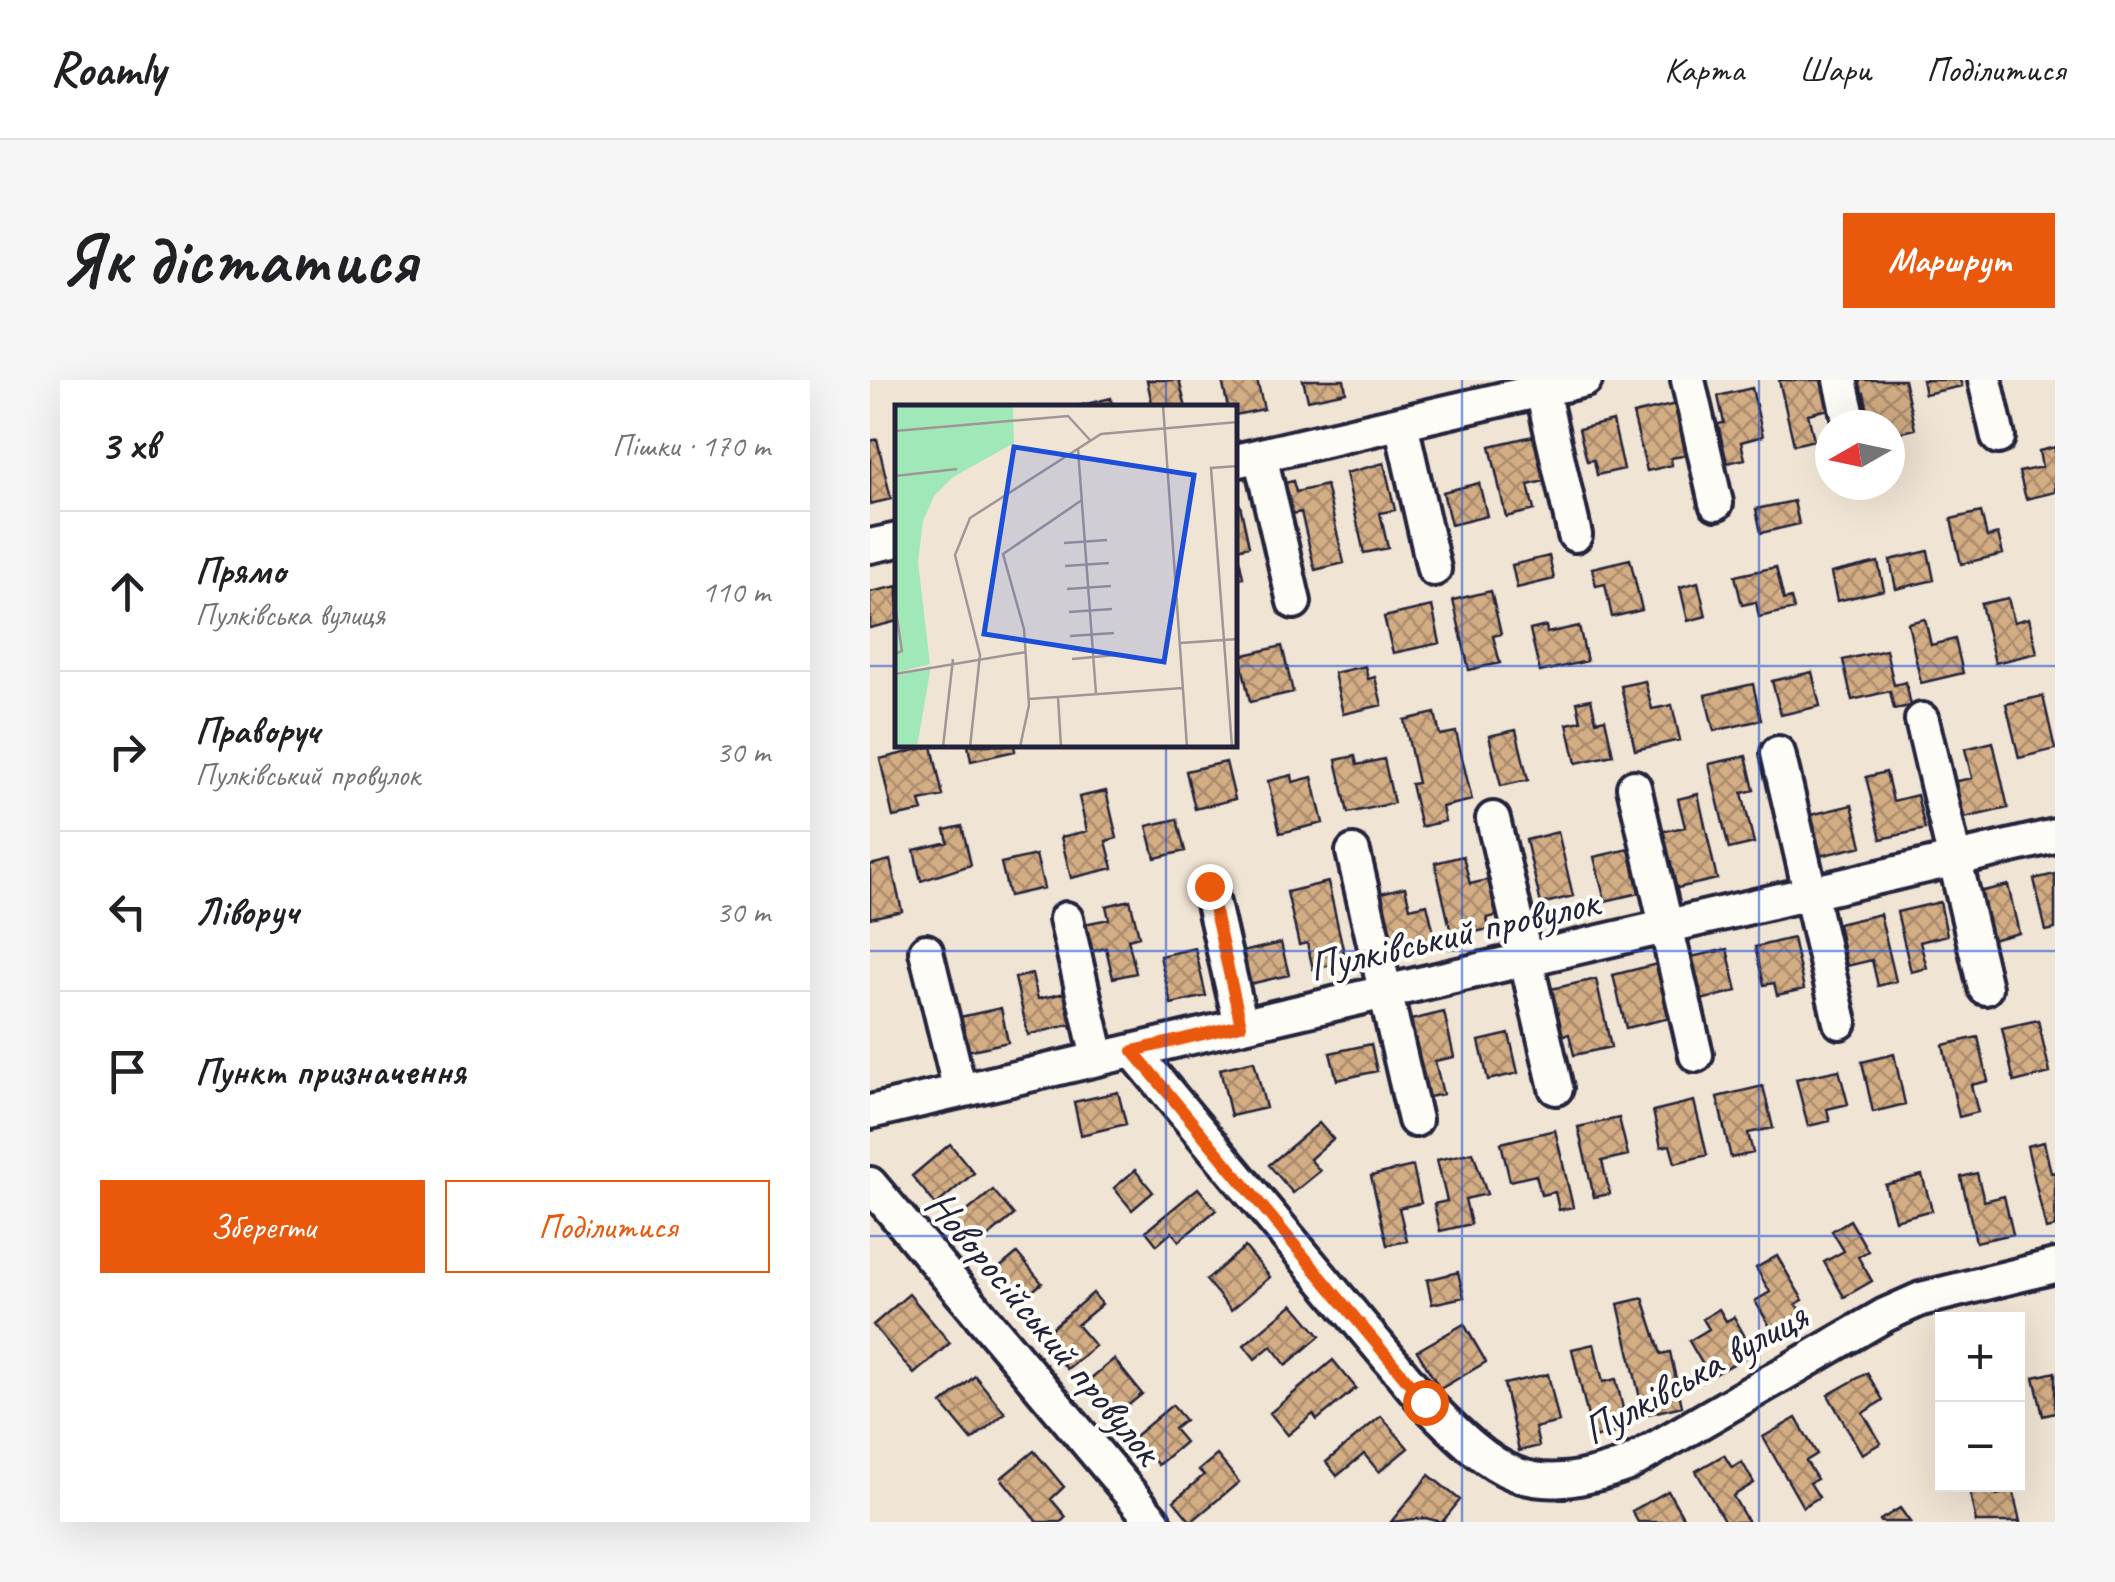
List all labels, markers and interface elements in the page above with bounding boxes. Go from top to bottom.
text: Roamly [50,39,165,99]
text: Карта [1664,47,1744,92]
text: Шари [1799,47,1871,92]
text: Поділитися [1926,47,2065,92]
button: Маршрут [1843,213,2055,308]
text: Як дістатися [60,216,417,304]
inset map [895,405,1238,748]
north arrow [1815,410,1905,500]
text: 3 хв [100,419,157,472]
text: Пішки · 170 m [612,425,770,466]
text: Прямо [195,547,285,594]
icon: ahead [100,564,155,619]
text: 110 m [701,571,770,612]
text: Пулківська вулиця [195,594,385,635]
text: Праворуч [195,707,319,754]
icon: right [100,724,155,779]
text: 30 m [716,731,770,772]
text: Пулківський провулок [195,754,420,795]
route end [1187,864,1233,910]
street label: Пулківський провулок [1304,875,1607,993]
icon: left [100,884,155,939]
text: Ліворуч [195,888,298,935]
text: 30 m [716,891,770,932]
icon: arrive [100,1044,155,1099]
text: Пункт призначення [195,1048,466,1095]
street label: Новоросійський провулок [914,1179,1176,1478]
button: Зберегти [100,1180,425,1273]
button: Поділитися [445,1180,770,1273]
street label: Пулківська вулиця [1573,1289,1818,1457]
map controls [1935,1312,2025,1492]
button: + [1935,1312,2025,1402]
route start [1403,1380,1449,1426]
button: − [1935,1402,2025,1492]

